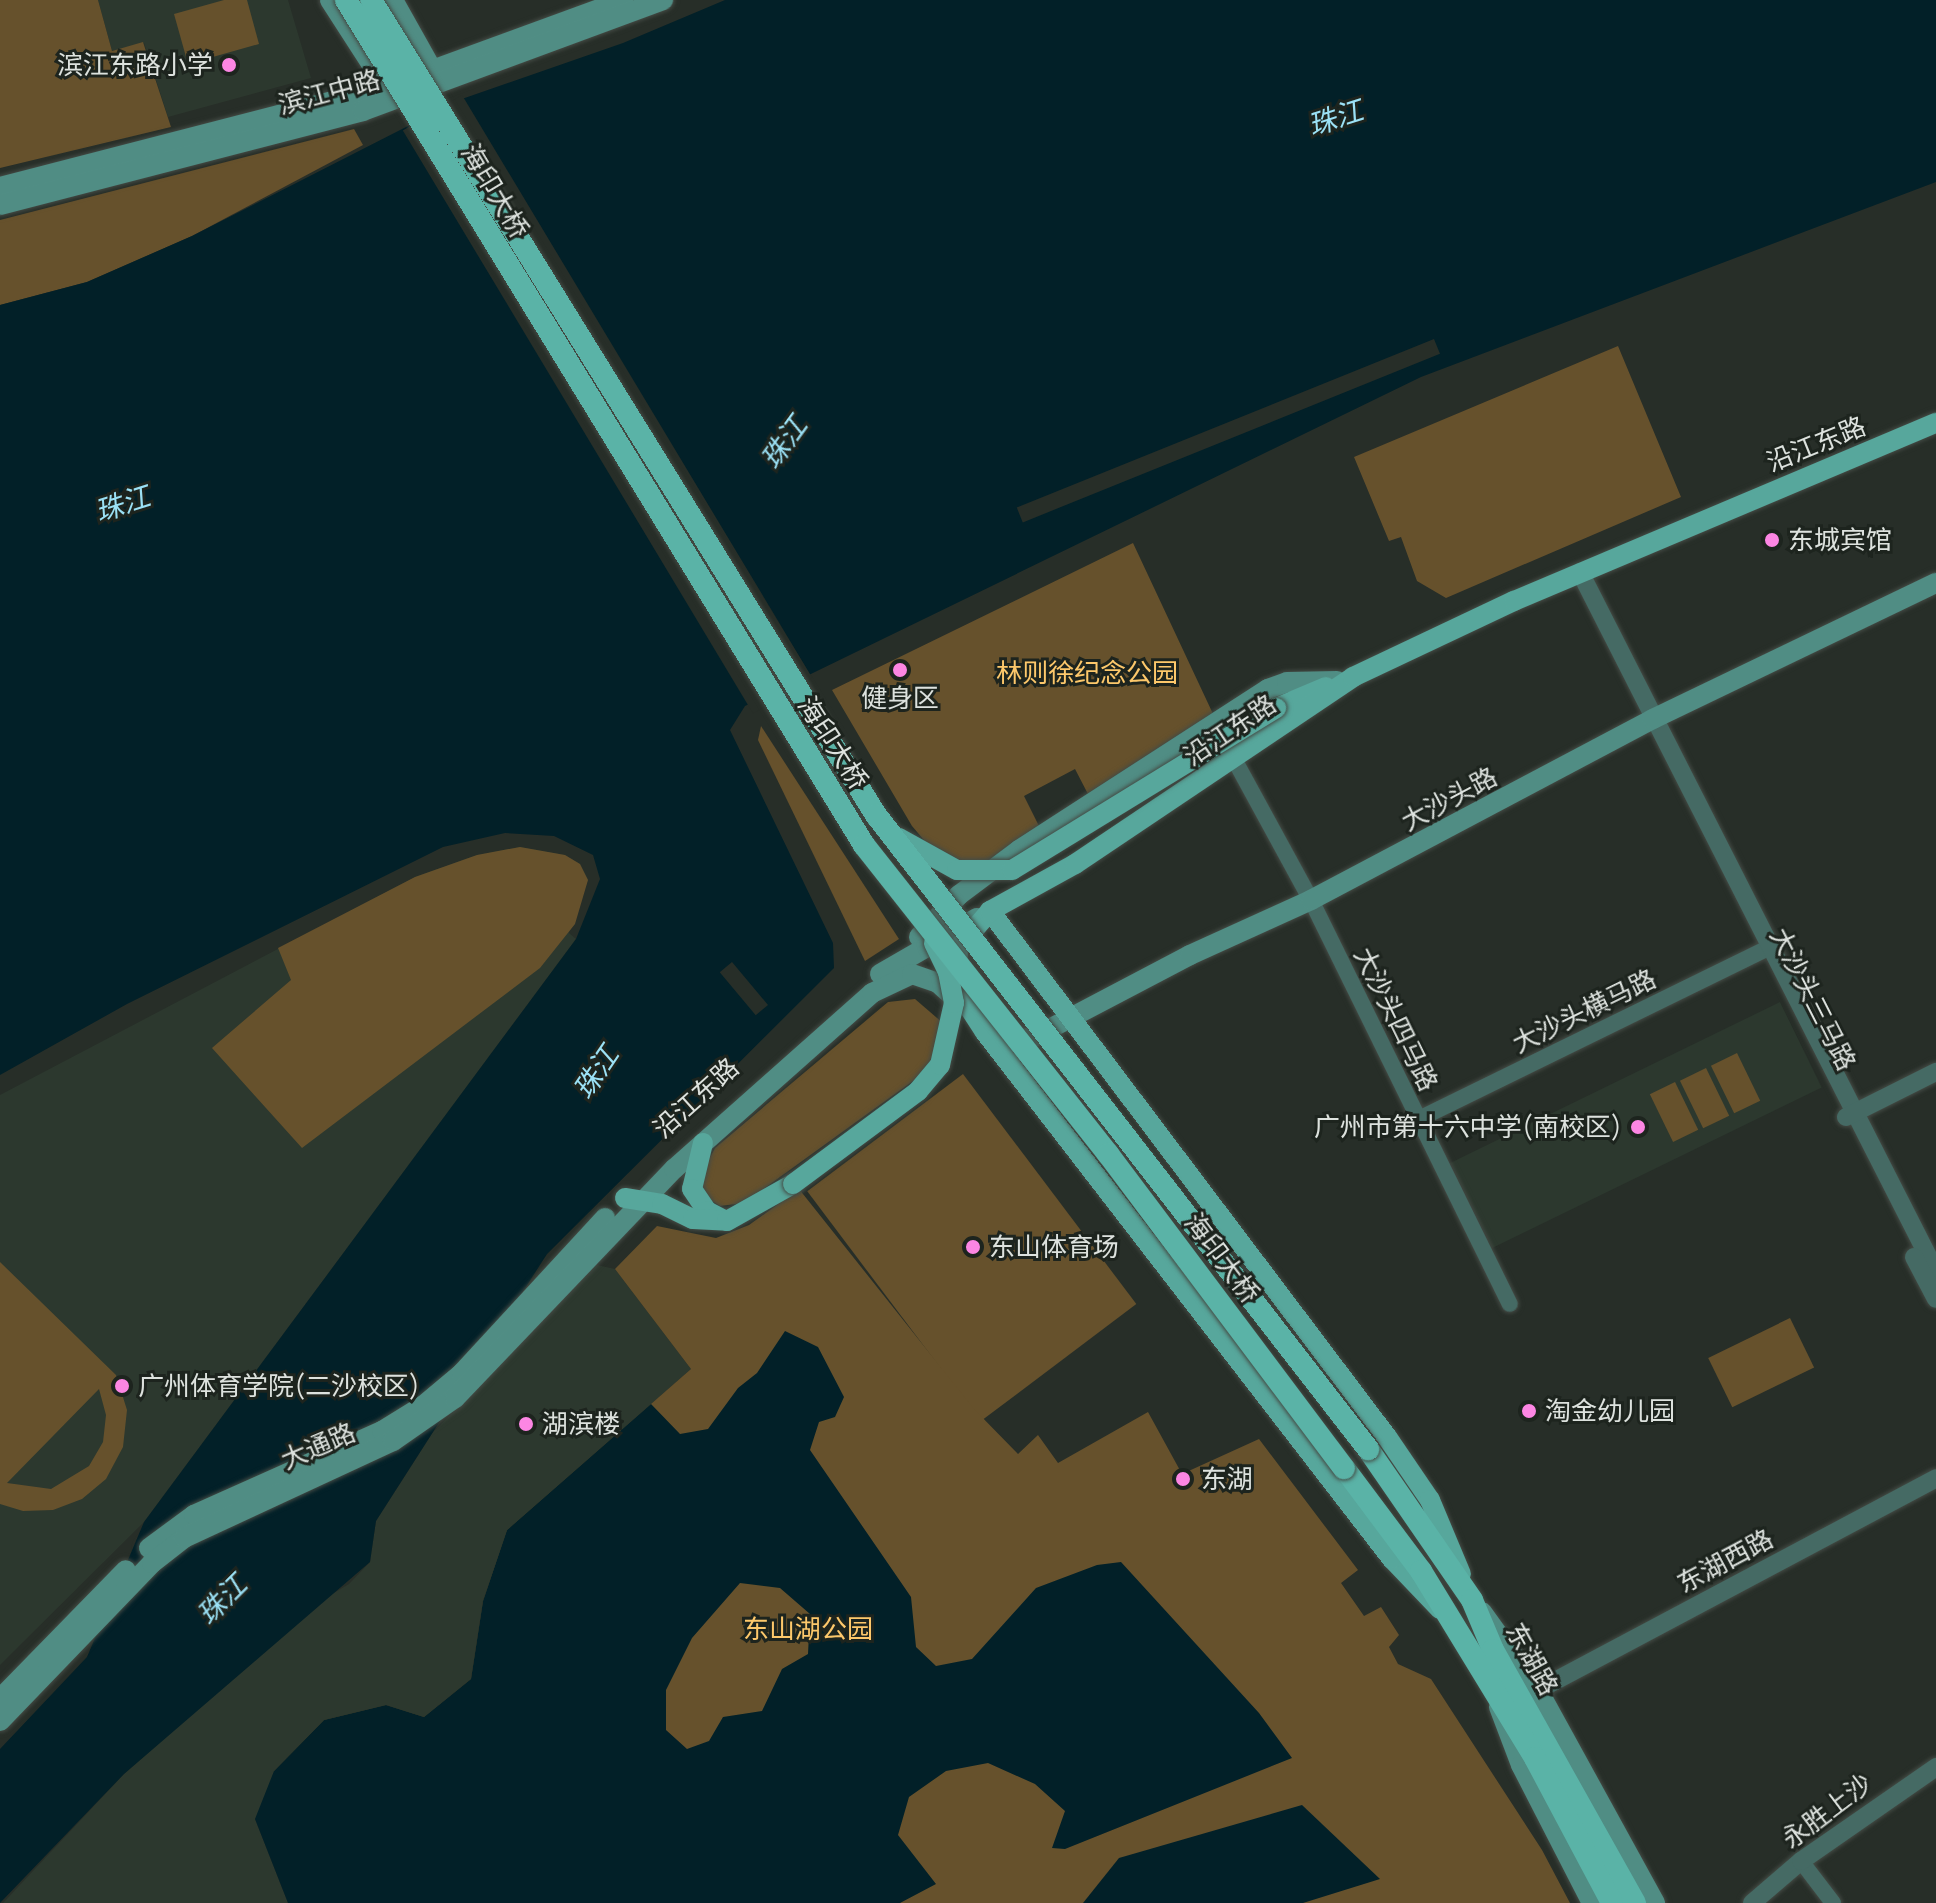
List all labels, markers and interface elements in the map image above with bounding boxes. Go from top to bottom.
place label: 滨江东路小学 [57,49,213,81]
marker: 滨江东路小学 [220,56,238,74]
street label: 滨江中路 [275,63,383,121]
water label: 珠江 [1303,92,1367,142]
street label: 海印大桥 [455,138,535,244]
water label: 珠江 [753,409,813,475]
street label: 沿江东路 [1762,410,1870,478]
water label: 珠江 [90,478,154,528]
place label: 东城宾馆 [1788,524,1892,556]
marker: 东城宾馆 [1763,531,1781,549]
park label: 林则徐纪念公园 [996,657,1178,689]
marker: 健身区 [891,661,909,679]
place label: 健身区 [861,682,939,714]
street label: 沿江东路 [1178,688,1282,772]
street label: 海印大桥 [792,691,874,795]
street label: 大沙头路 [1396,761,1502,837]
street label: 大沙头三马路 [1764,922,1862,1076]
street label: 大沙头四马路 [1348,942,1444,1096]
street label: 大沙头横马路 [1507,963,1661,1059]
water label: 珠江 [565,1039,625,1105]
street label: 沿江东路 [647,1052,745,1144]
place label: 广州市第十六中学(南校区) [1314,1111,1622,1143]
marker: 广州市第十六中学(南校区) [1629,1118,1647,1136]
street label: 海印大桥 [1178,1207,1266,1309]
place label: 东山体育场 [989,1231,1119,1263]
marker: 东山体育场 [964,1238,982,1256]
place label: 广州体育学院(二沙校区) [138,1370,420,1402]
marker: 广州体育学院(二沙校区) [113,1377,131,1395]
place label: 淘金幼儿园 [1545,1395,1675,1427]
marker: 淘金幼儿园 [1520,1402,1538,1420]
place label: 湖滨楼 [542,1408,620,1440]
marker: 湖滨楼 [517,1415,535,1433]
street label: 大通路 [276,1416,360,1476]
place label: 东湖 [1201,1463,1253,1495]
marker: 东湖 [1172,1468,1194,1490]
street label: 东湖西路 [1672,1523,1778,1599]
water label: 珠江 [189,1567,253,1631]
park label: 东山湖公园 [743,1613,873,1645]
street label: 东湖路 [1499,1617,1565,1701]
street label: 永胜上沙 [1776,1767,1878,1855]

